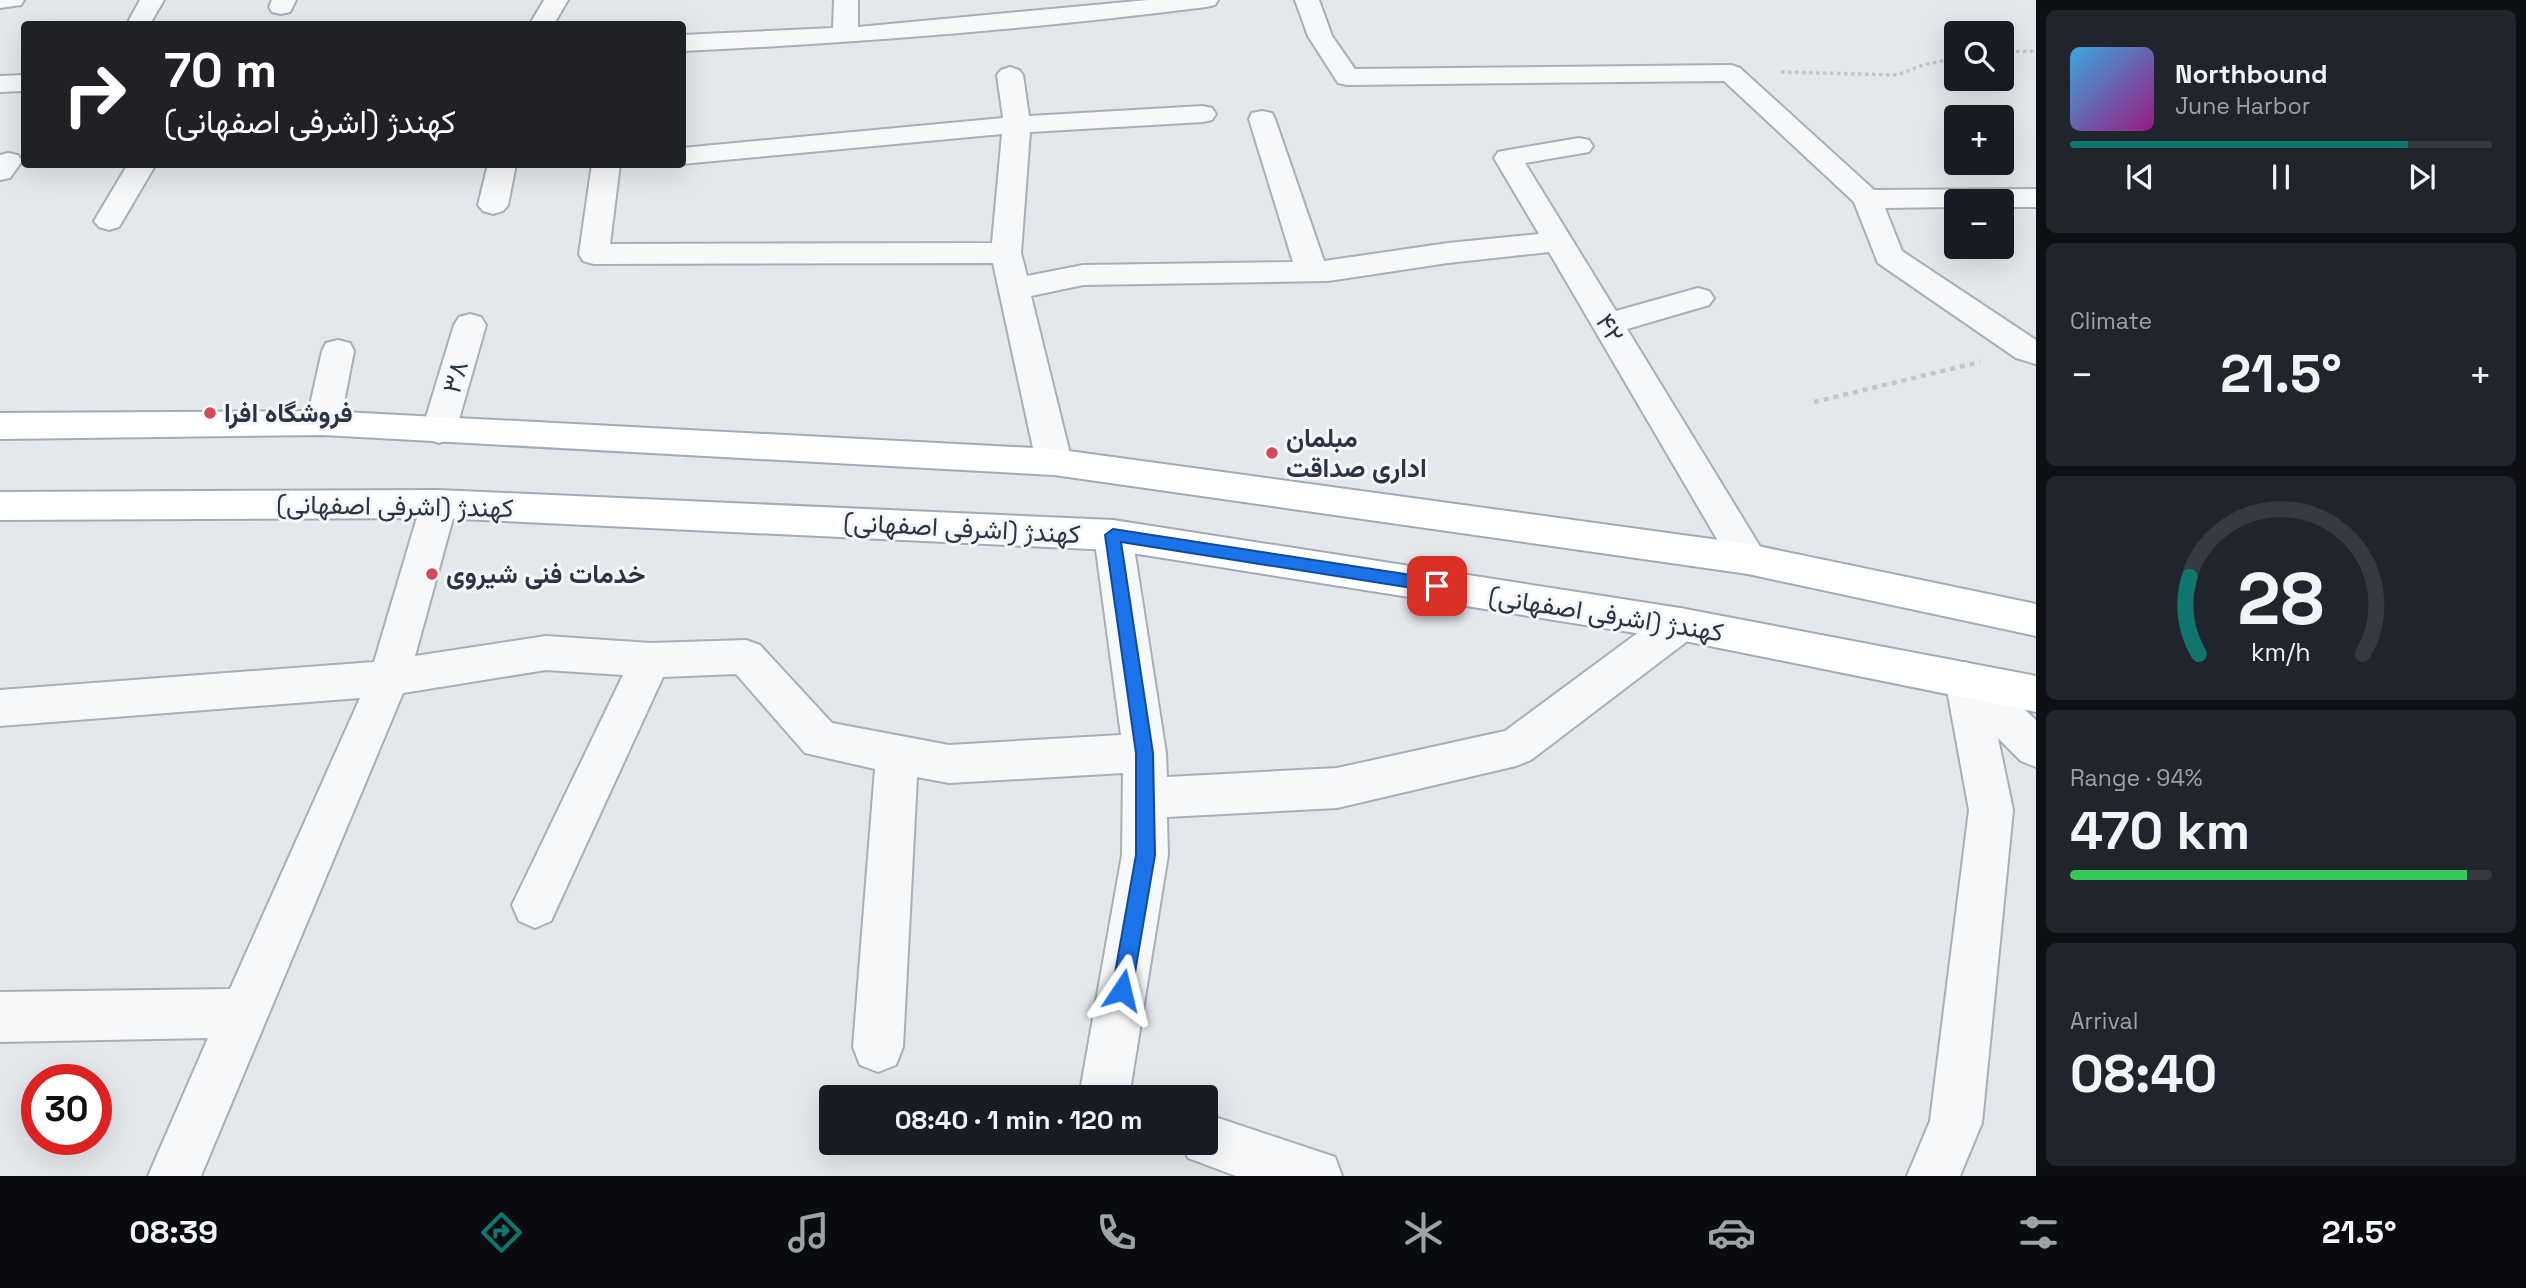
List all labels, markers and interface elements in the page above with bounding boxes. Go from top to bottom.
map controls [1944,21,2014,259]
button: search [1944,21,2014,91]
text: 70 m [164,39,277,101]
icon: right [49,49,140,140]
text: Northbound [2175,57,2328,91]
text: June Harbor [2175,91,2310,121]
text: کهندژ (اشرفی اصفهانی) [164,102,456,142]
button: + [1944,105,2014,175]
icon: previous [2121,158,2159,196]
icon: pause [2262,158,2300,196]
icon: next [2403,158,2441,196]
button: − [1944,189,2014,259]
text: Climate [2070,306,2152,336]
street label: ۴۲ [1588,307,1632,349]
text: 21.5° [2220,341,2342,407]
text: − [2070,351,2094,399]
text: + [2468,351,2492,399]
street label: ۳۸ [434,357,476,397]
place label: فروشگاه افرا [224,396,353,430]
marker: فروشگاه افرا [202,405,218,421]
place label: مبلمان اداری صداقت [1286,421,1427,485]
marker: مبلمان اداری صداقت [1264,445,1280,461]
street label: کهندژ (اشرفی اصفهانی) [276,487,514,525]
street label: کهندژ (اشرفی اصفهانی) [843,505,1081,551]
text: 28 [2238,552,2324,645]
pin [1407,556,1467,616]
place label: خدمات فنی شیروی [446,557,645,591]
marker: خدمات فنی شیروی [424,566,440,582]
icon: arrive [1418,567,1456,605]
street label: کهندژ (اشرفی اصفهانی) [1486,579,1726,649]
text: km/h [2251,636,2311,668]
text: Range · 94% [2070,763,2203,793]
text: 470 km [2070,798,2250,864]
position arrow [1085,953,1159,1027]
text: Arrival [2070,1006,2138,1036]
text: 08:40 [2070,1041,2217,1107]
speed limit sign: 30 [21,1064,112,1155]
text: 08:40 · 1 min · 120 m [895,1103,1142,1137]
icon: directions [477,1208,526,1257]
icon: music [784,1208,833,1257]
icon: phone [1092,1208,1141,1257]
icon: climate [1399,1208,1448,1257]
icon: car [1707,1208,1756,1257]
icon: filters [2014,1208,2063,1257]
text: 08:39 [129,1212,218,1252]
text: 21.5° [2322,1212,2397,1252]

